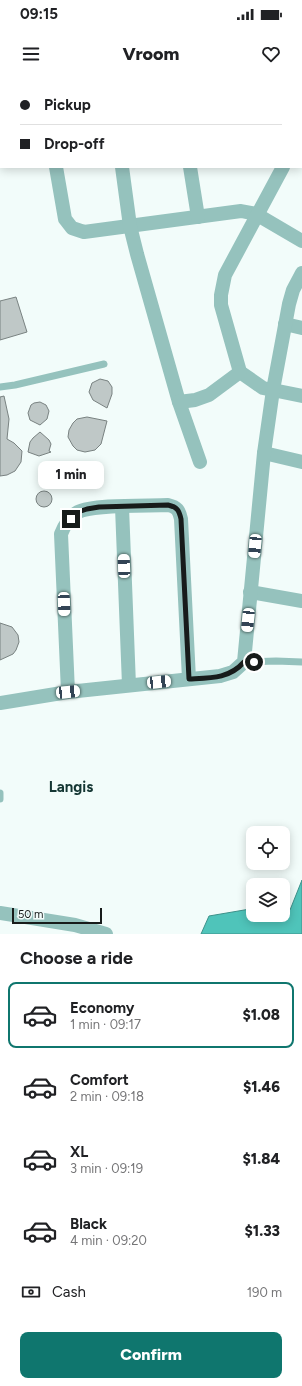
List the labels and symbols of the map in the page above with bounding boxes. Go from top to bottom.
callout: 1 min [38,461,104,489]
route end [62,510,80,528]
car [248,534,262,558]
car [118,554,130,578]
car [58,592,70,616]
car [241,607,255,633]
route start [245,653,263,671]
car [146,675,172,689]
car [55,685,81,699]
district label: Langis [49,778,93,796]
scale bar [12,906,102,925]

